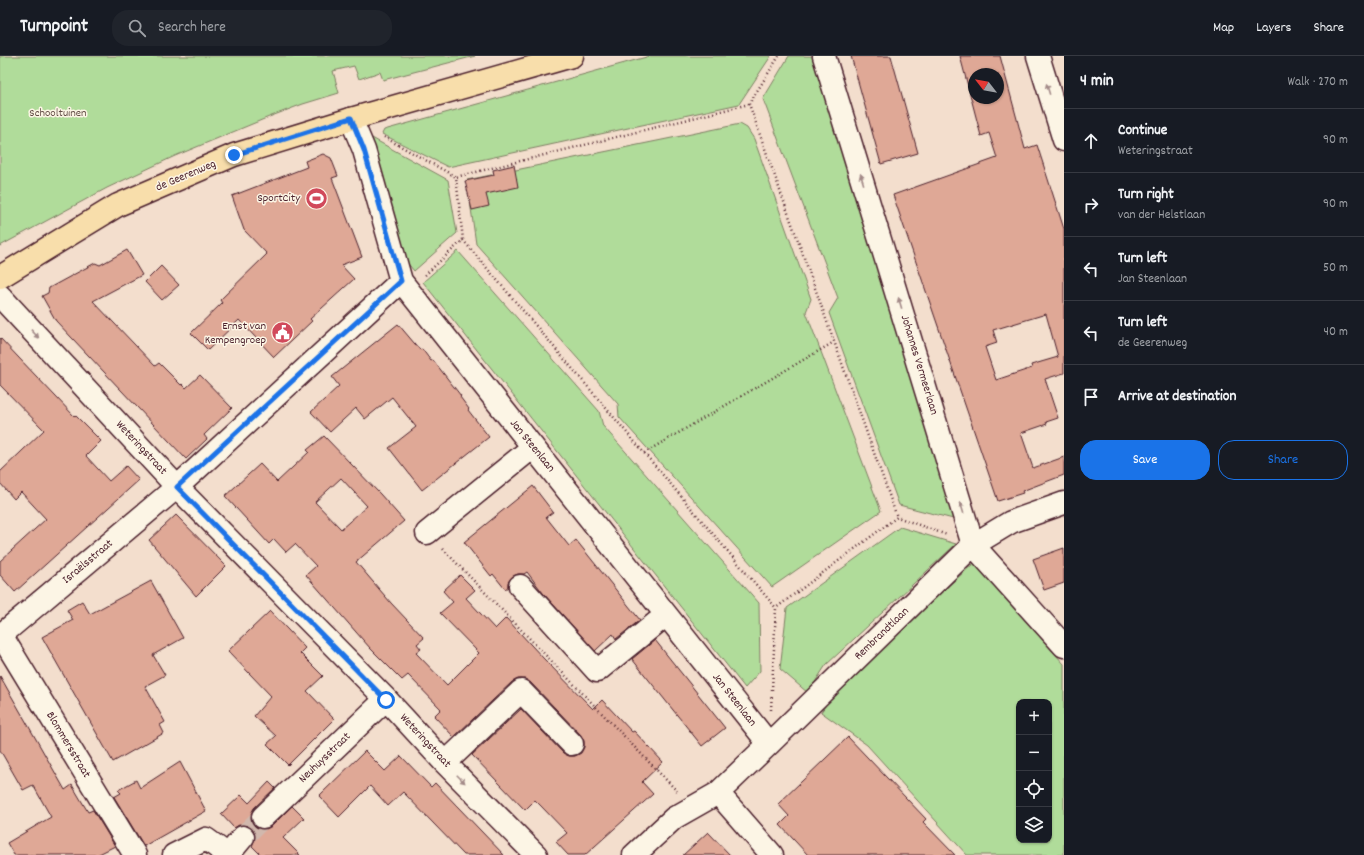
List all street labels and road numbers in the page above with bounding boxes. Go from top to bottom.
street label: de Geerenweg [153,156,219,196]
street label: Johannes Vermeerlaan [896,313,942,417]
street label: Jan Steenlaan [505,416,559,476]
street label: Weteringstraat [111,417,171,479]
street label: Israëlsstraat [59,535,117,588]
street label: Rembrandtlaan [851,603,913,664]
street label: Jan Steenlaan [708,670,761,731]
street label: Blommersstraat [41,709,95,782]
street label: Weteringstraat [395,710,455,772]
street label: Neuhuysstraat [295,728,355,787]

